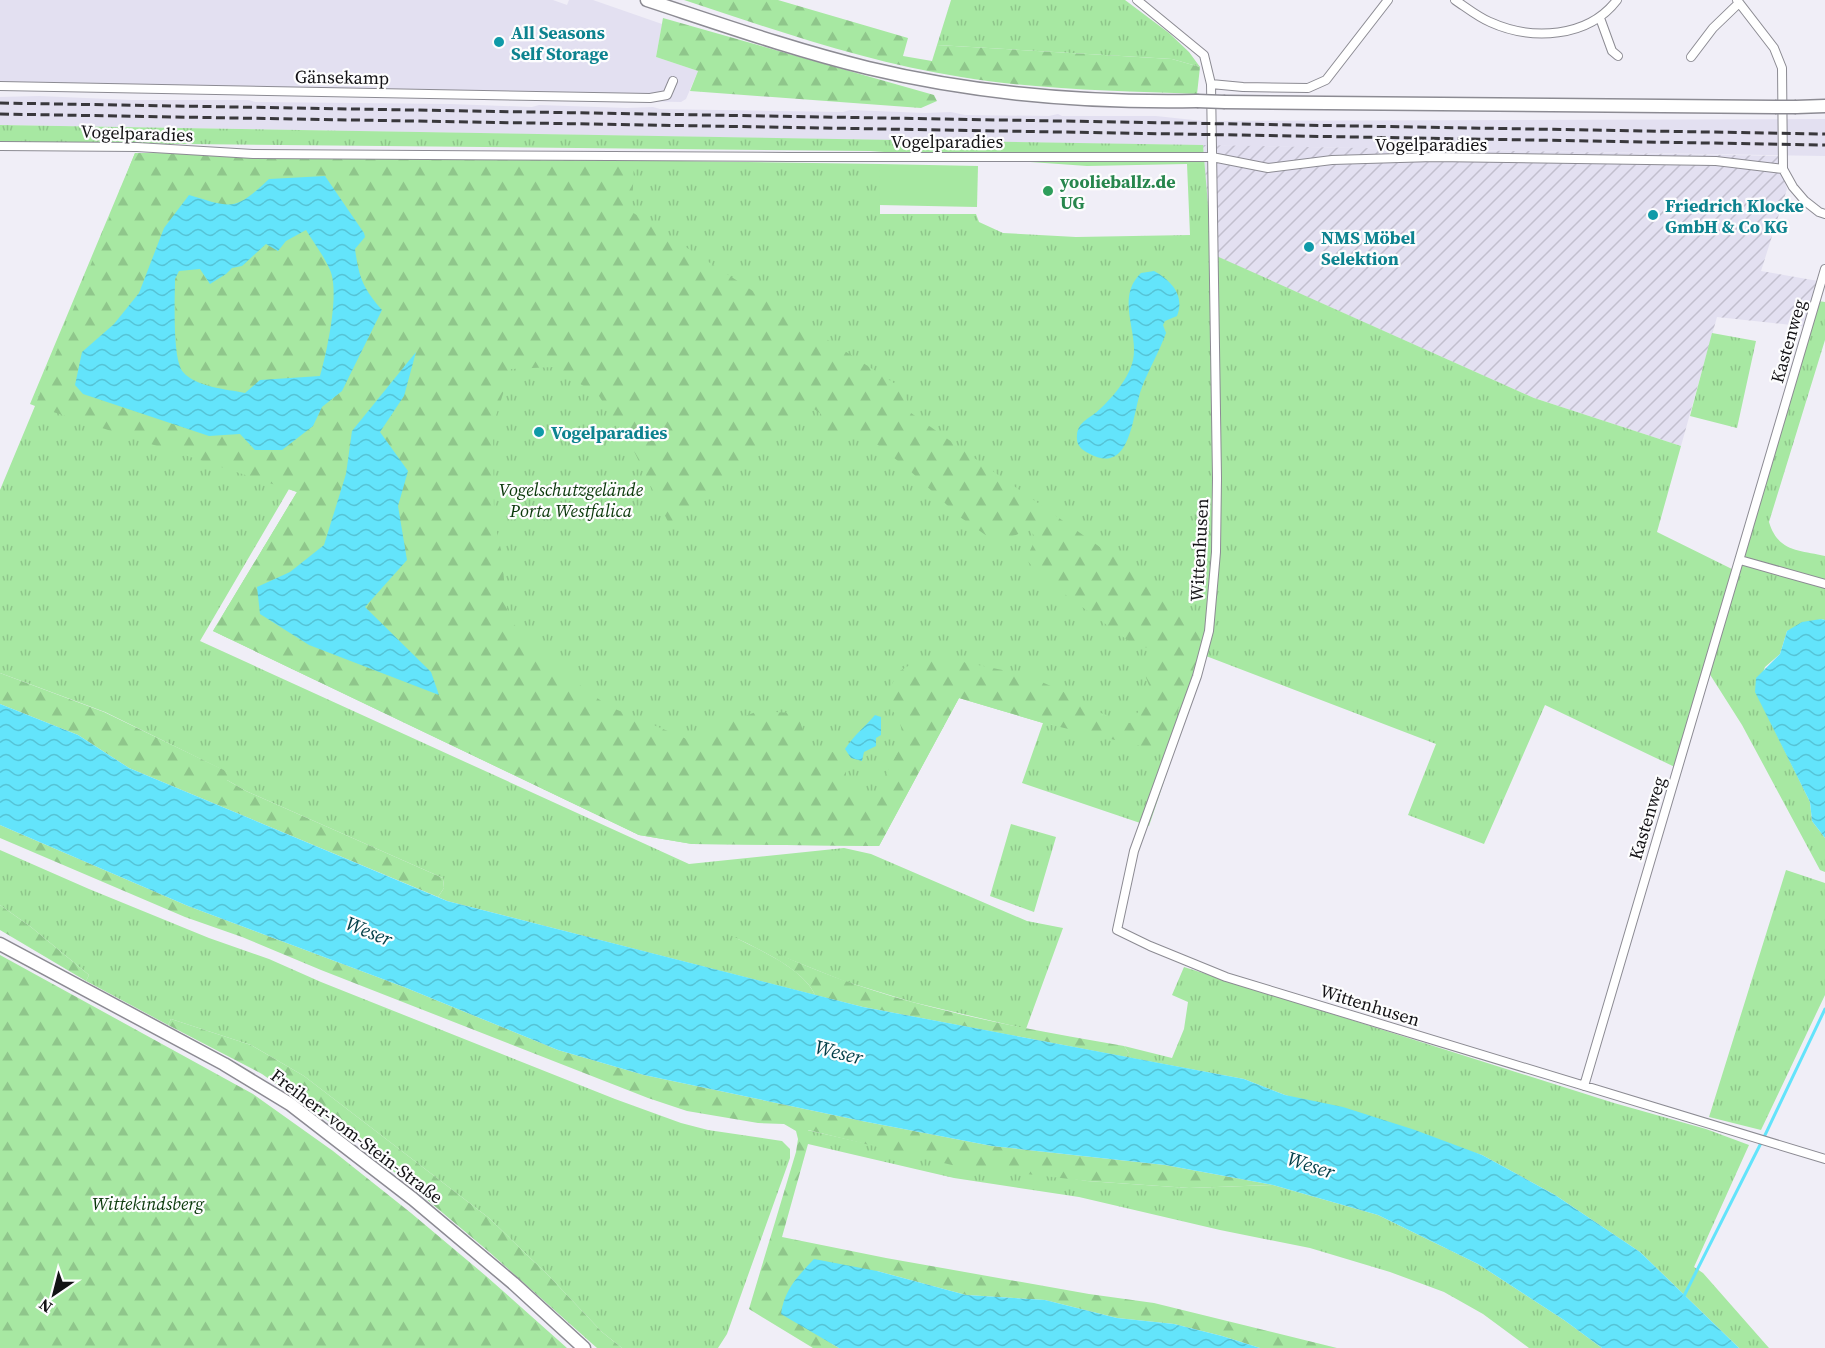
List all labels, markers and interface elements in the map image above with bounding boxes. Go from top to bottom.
place label: All Seasons Self Storage [511,20,608,66]
marker: All Seasons Self Storage [492,35,506,49]
street label: Gänsekamp [295,64,389,90]
street label: Vogelparadies [80,119,194,147]
street label: Vogelparadies [891,129,1003,154]
street label: Vogelparadies [1375,132,1487,157]
place label: yoolieballz.de UG [1059,169,1176,215]
marker: yoolieballz.de UG [1041,184,1055,198]
place label: Friedrich Klocke GmbH & Co KG [1665,193,1804,239]
marker: Friedrich Klocke GmbH & Co KG [1646,208,1660,222]
place label: NMS Möbel Selektion [1321,225,1416,271]
marker: NMS Möbel Selektion [1302,240,1316,254]
street label: Kastenweg [1764,296,1812,386]
place label: Vogelparadies [551,420,668,445]
marker: Vogelparadies [532,425,546,439]
park label: Vogelschutzgelände Porta Westfalica [499,477,644,523]
street label: Wittenhusen [1184,498,1214,602]
street label: Kastenweg [1622,773,1672,863]
water label: Weser [341,909,398,953]
street label: Wittenhusen [1317,978,1423,1032]
water label: Weser [812,1033,867,1072]
street label: Freiherr-vom-Stein-Straße [266,1063,448,1209]
water label: Weser [1284,1144,1339,1186]
park label: Wittekindsberg [92,1191,205,1216]
north arrow [24,1264,84,1324]
text: N [34,1294,56,1319]

